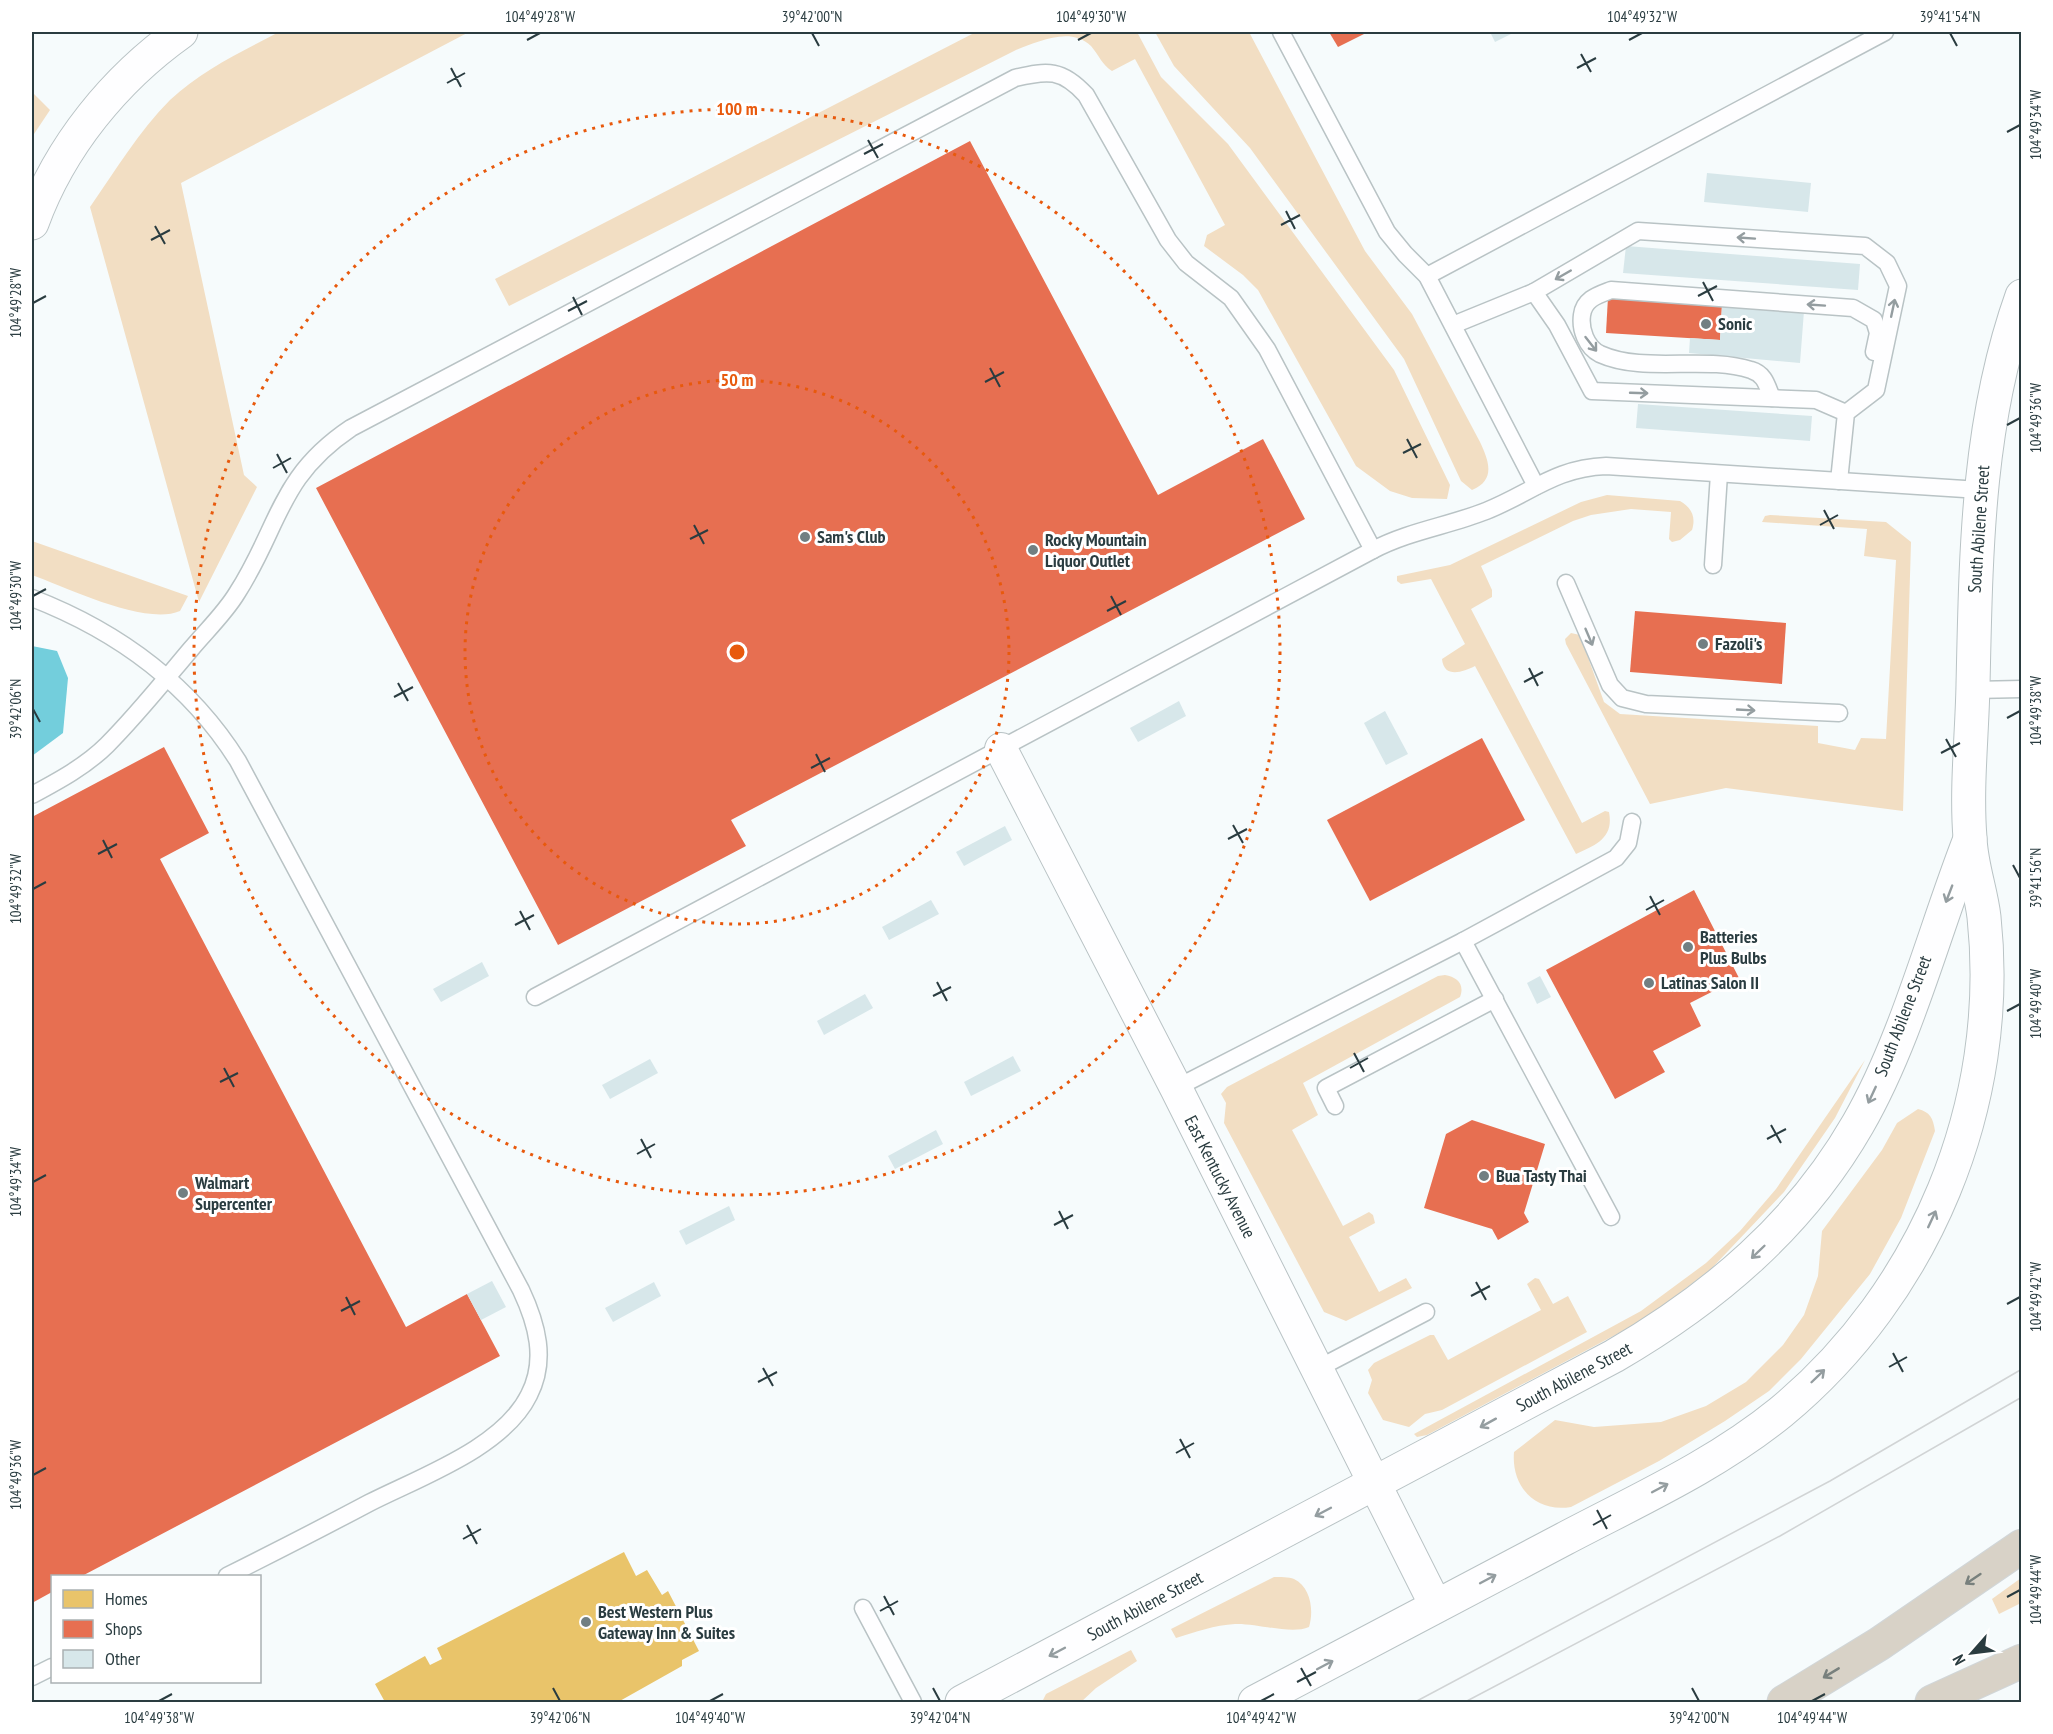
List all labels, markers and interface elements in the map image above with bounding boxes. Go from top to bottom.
text: 104°49'28"W [505,7,575,26]
text: 39°42'00"N [782,7,842,26]
text: 104°49'30"W [1056,7,1126,26]
text: 104°49'32"W [1607,7,1677,26]
text: 39°41'54"N [1920,7,1980,26]
text: 104°49'34"W [2026,90,2045,160]
text: 100 m [716,97,758,120]
one-way arrow [1736,232,1756,243]
text: 104°49'28"W [6,268,25,338]
one-way arrow [1555,269,1572,281]
one-way arrow [1888,299,1899,318]
one-way arrow [1807,300,1827,311]
place label: Sonic [1718,312,1753,335]
marker: Sonic [1699,317,1713,331]
one-way arrow [1584,335,1597,351]
text: 50 m [721,368,753,391]
text: 104°49'36"W [2026,383,2045,453]
one-way arrow [1628,387,1648,398]
street label: South Abilene Street [1963,464,1994,593]
place label: Sam's Club [817,525,885,548]
place label: Rocky Mountain Liquor Outlet [1045,528,1147,572]
marker: Sam's Club [798,530,812,544]
marker: Rocky Mountain Liquor Outlet [1026,543,1040,557]
text: 104°49'30"W [6,561,25,631]
one-way arrow [1584,627,1595,646]
place label: Fazoli's [1715,632,1762,655]
marker: Fazoli's [1696,637,1710,651]
centre of rings [727,642,747,662]
text: 104°49'38"W [2026,676,2045,746]
text: 39°42'06"N [6,679,25,739]
one-way arrow [1736,704,1756,715]
text: 39°41'56"N [2026,848,2045,908]
text: 104°49'32"W [6,854,25,924]
one-way arrow [1942,884,1953,903]
place label: Batteries Plus Bulbs [1700,925,1766,969]
marker: Batteries Plus Bulbs [1681,940,1695,954]
street label: South Abilene Street [1869,952,1936,1080]
text: 104°49'40"W [2026,969,2045,1039]
place label: Latinas Salon II [1661,971,1759,994]
marker: Latinas Salon II [1642,976,1656,990]
one-way arrow [1865,1086,1877,1104]
street label: East Kentucky Avenue [1180,1112,1261,1242]
text: 104°49'34"W [6,1147,25,1217]
place label: Bua Tasty Thai [1496,1164,1587,1187]
marker: Bua Tasty Thai [1477,1169,1491,1183]
place label: Walmart Supercenter [194,1171,273,1215]
marker: Walmart Supercenter [176,1186,190,1200]
one-way arrow [1927,1210,1939,1228]
one-way arrow [1750,1245,1765,1259]
text: 104°49'42"W [2026,1262,2045,1332]
street label: South Abilene Street [1512,1336,1636,1417]
one-way arrow [1811,1368,1826,1383]
one-way arrow [1479,1418,1497,1429]
text: 104°49'36"W [6,1440,25,1510]
one-way arrow [1651,1482,1669,1494]
one-way arrow [1315,1506,1332,1518]
text: 104°49'44"W [2026,1555,2045,1625]
street label: South Abilene Street [1083,1565,1207,1646]
one-way arrow [1478,1573,1496,1584]
one-way arrow [1966,1573,1982,1585]
legend [51,1575,261,1683]
text: Homes [105,1587,148,1610]
place label: Best Western Plus Gateway Inn & Suites [598,1600,735,1644]
marker: Best Western Plus Gateway Inn & Suites [579,1615,593,1629]
text: Shops [105,1617,142,1640]
north arrow [1942,1623,2002,1683]
text: Other [105,1647,140,1670]
one-way arrow [1049,1647,1067,1658]
text: N [1948,1652,1970,1669]
one-way arrow [1316,1659,1333,1671]
one-way arrow [1823,1668,1840,1680]
text: 104°49'38"W [124,1708,194,1727]
text: 39°42'06"N [530,1708,590,1727]
text: 104°49'40"W [675,1708,745,1727]
text: 39°42'04"N [910,1708,970,1727]
text: 104°49'42"W [1226,1708,1296,1727]
text: 39°42'00"N [1669,1708,1729,1727]
text: 104°49'44"W [1777,1708,1847,1727]

